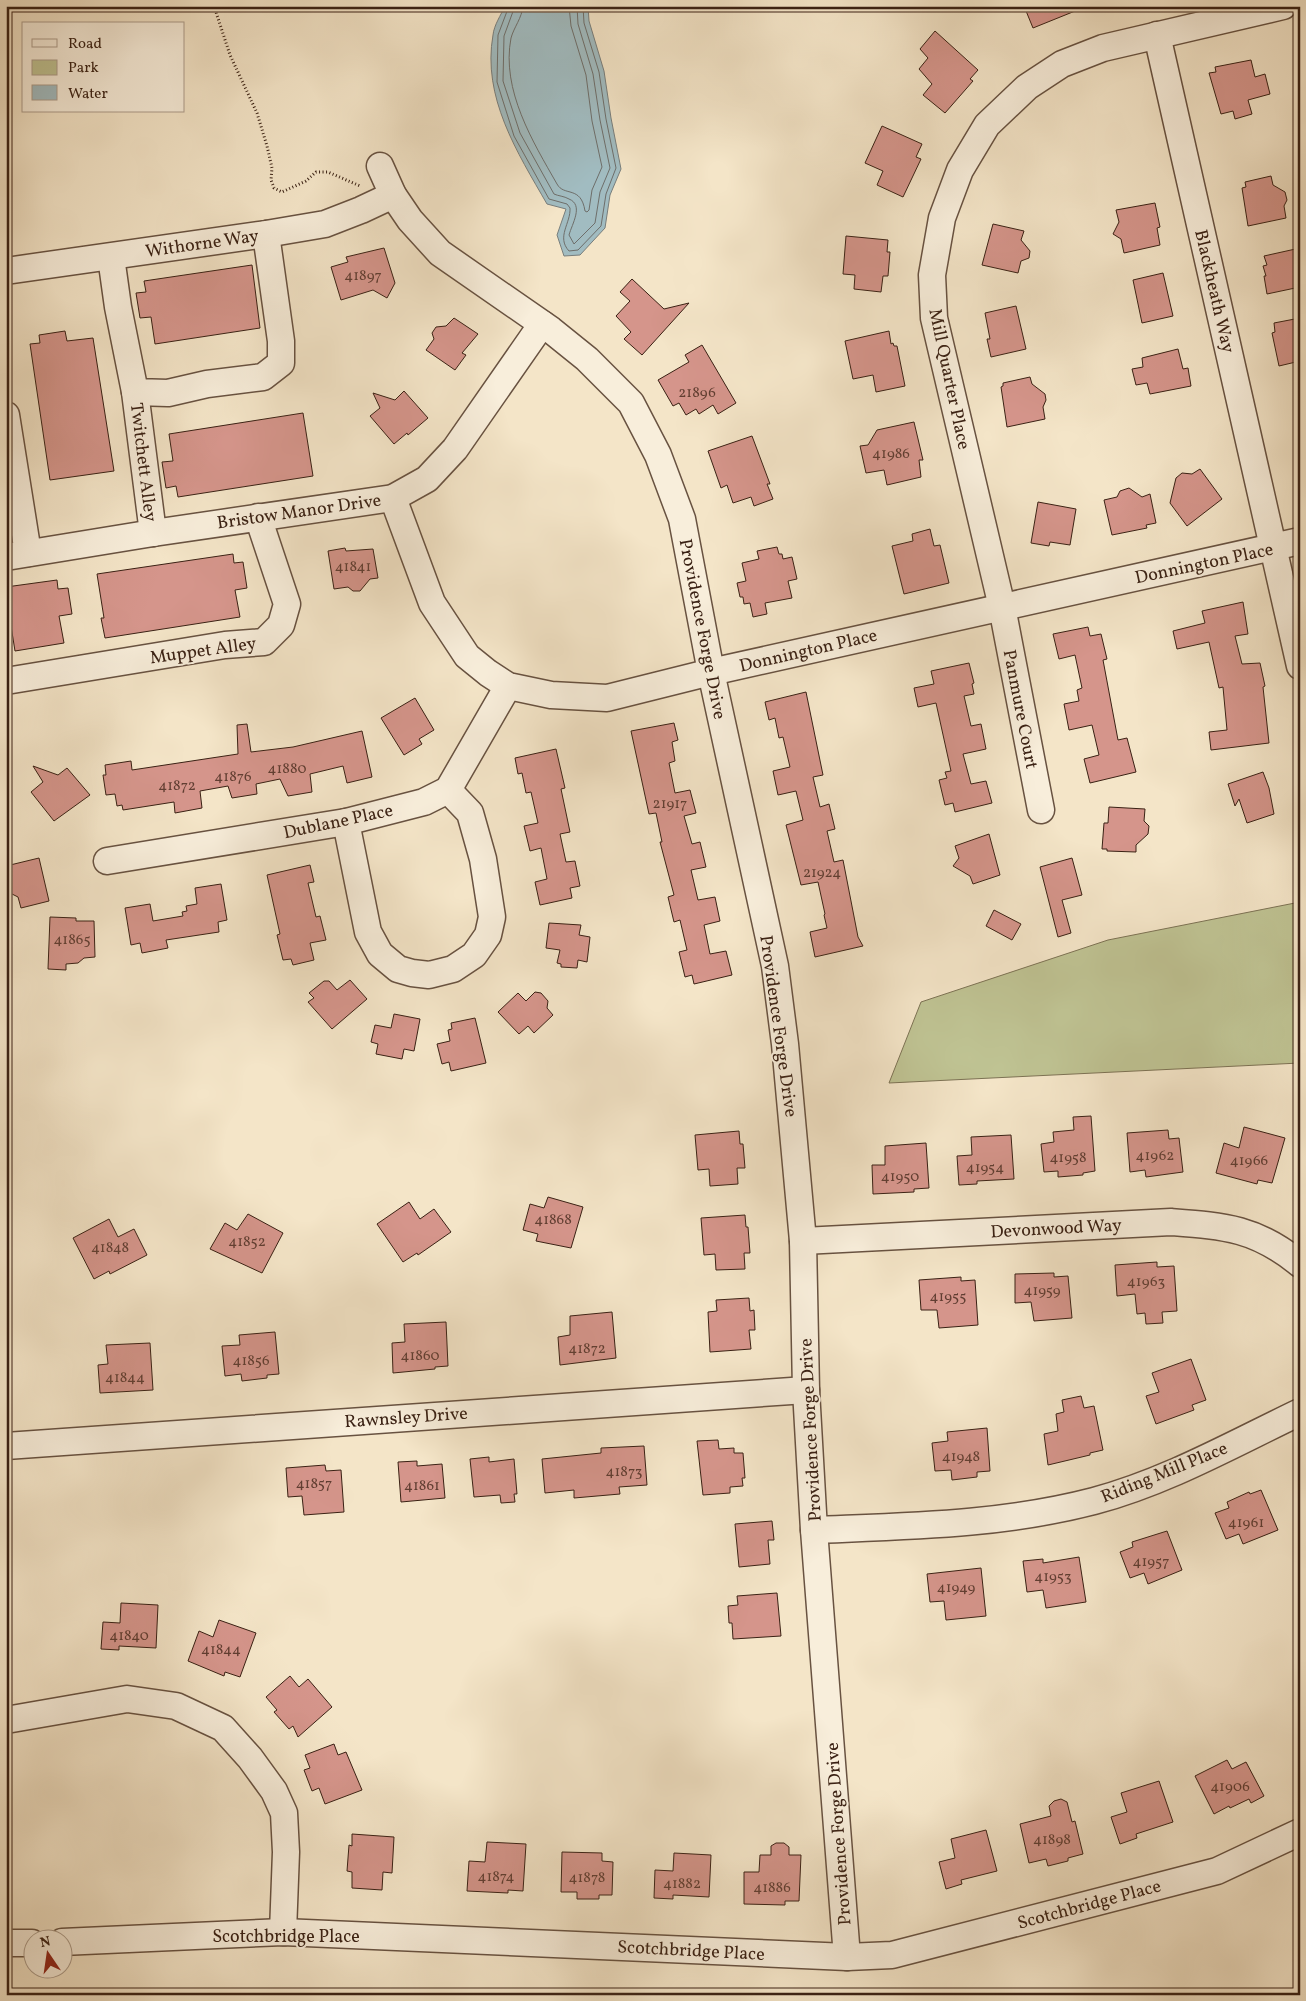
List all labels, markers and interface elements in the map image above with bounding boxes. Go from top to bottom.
legend [22,22,185,112]
text: Road [68,34,102,55]
text: Park [68,58,99,79]
text: Water [68,84,108,105]
street label: Withorne Way [144,224,261,265]
street label: Blackheath Way [1187,227,1240,356]
house number: 41897 [344,266,382,287]
street label: Mill Quarter Place [921,307,976,452]
house number: 21896 [678,383,716,404]
street label: Twitchett Alley [123,401,162,523]
house number: 41986 [872,444,910,465]
street label: Bristow Manor Drive [216,489,383,536]
street label: Providence Forge Drive [672,537,731,722]
street label: Donnington Place [1133,538,1276,591]
house number: 41841 [335,557,371,578]
street label: Donnington Place [737,623,880,680]
street label: Muppet Alley [148,632,258,671]
street label: Panmure Court [996,647,1043,771]
house number: 41880 [267,759,307,780]
house number: 41876 [214,767,252,788]
house number: 41872 [158,776,196,797]
house number: 21917 [653,794,687,815]
street label: Dublane Place [281,799,395,846]
house number: 21924 [803,863,841,884]
house number: 41865 [53,930,91,951]
street label: Providence Forge Drive [752,934,803,1119]
house number: 41962 [1136,1146,1174,1167]
house number: 41958 [1049,1148,1087,1169]
house number: 41966 [1230,1151,1268,1172]
house number: 41954 [966,1158,1004,1179]
house number: 41950 [881,1167,919,1188]
house number: 41868 [534,1210,572,1231]
street label: Devonwood Way [990,1214,1123,1245]
house number: 41852 [228,1232,266,1253]
house number: 41848 [91,1238,129,1259]
house number: 41963 [1127,1272,1165,1293]
house number: 41959 [1023,1281,1061,1302]
house number: 41955 [930,1287,966,1308]
street label: Providence Forge Drive [794,1338,829,1522]
house number: 41872 [568,1339,606,1360]
house number: 41860 [400,1346,440,1367]
house number: 41856 [232,1351,270,1372]
house number: 41844 [105,1368,145,1389]
street label: Rawnsley Drive [344,1402,469,1435]
street label: Riding Mill Place [1097,1437,1232,1510]
house number: 41948 [942,1447,980,1468]
house number: 41873 [606,1462,642,1483]
house number: 41857 [296,1474,332,1495]
house number: 41861 [404,1476,440,1497]
house number: 41961 [1228,1513,1264,1534]
house number: 41957 [1133,1552,1169,1573]
house number: 41953 [1034,1567,1072,1588]
house number: 41949 [937,1578,975,1599]
house number: 41840 [109,1626,149,1647]
house number: 41844 [201,1640,241,1661]
street label: Providence Forge Drive [821,1741,858,1926]
house number: 41906 [1210,1777,1250,1798]
house number: 41898 [1033,1830,1071,1851]
house number: 41874 [477,1867,515,1888]
house number: 41878 [569,1868,605,1889]
house number: 41882 [663,1874,701,1895]
street label: Scotchbridge Place [1015,1874,1164,1937]
house number: 41886 [753,1878,791,1899]
street label: Scotchbridge Place [212,1925,360,1950]
north arrow [22,1928,72,1978]
text: N [38,1932,53,1953]
street label: Scotchbridge Place [617,1935,765,1968]

